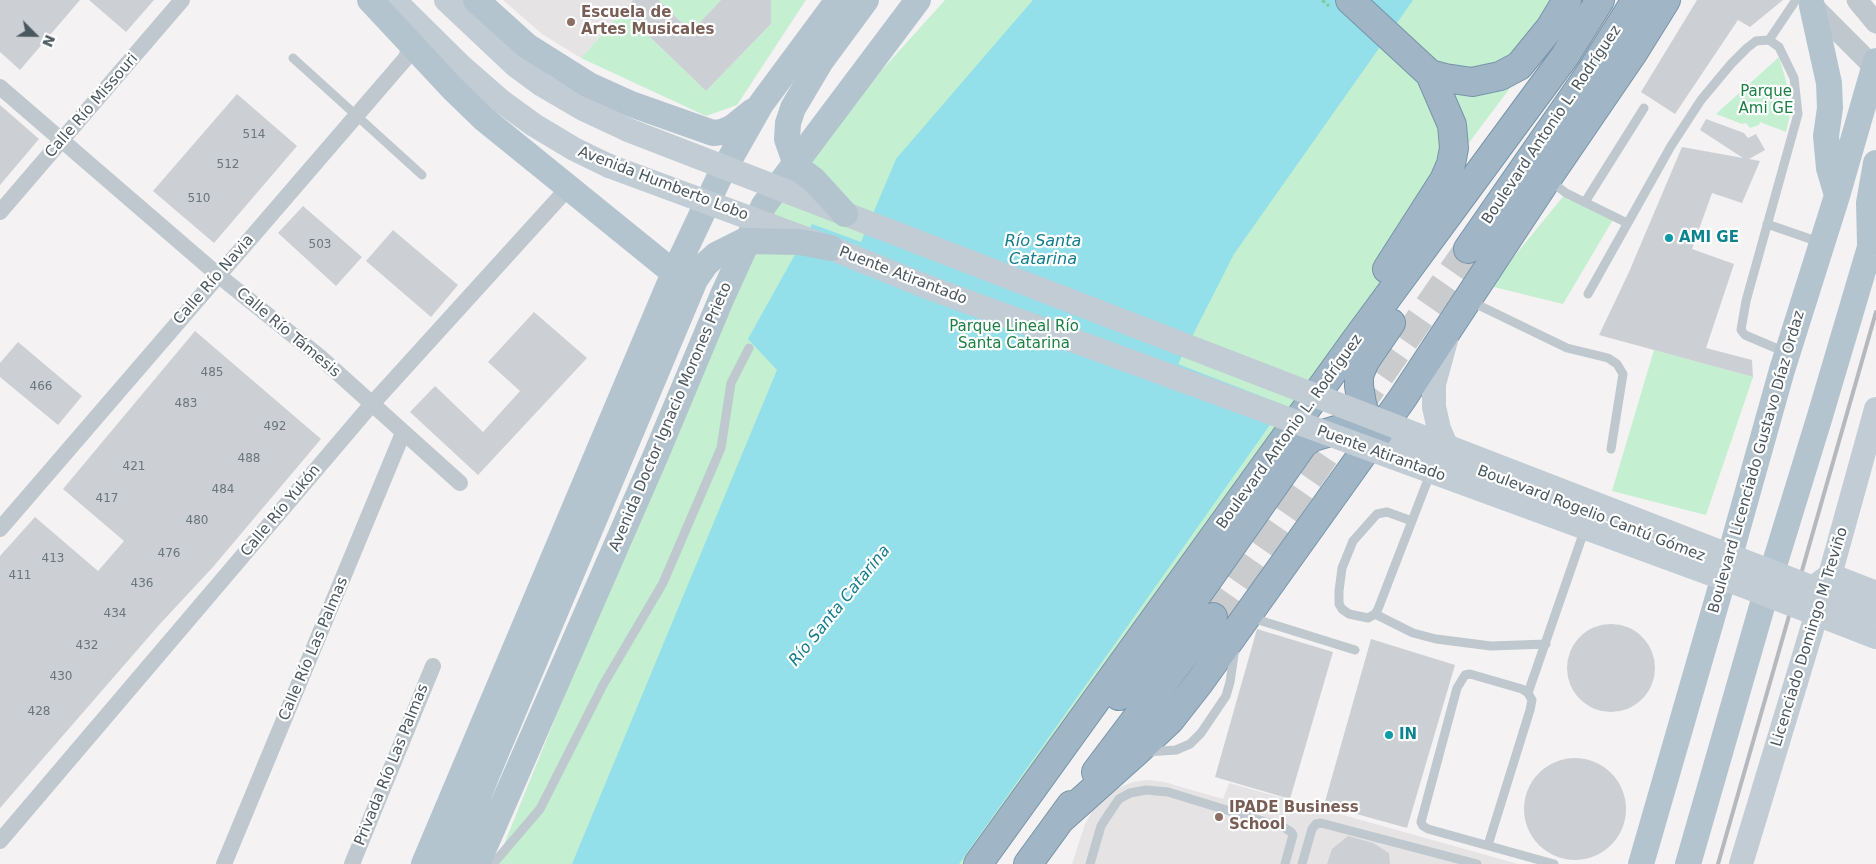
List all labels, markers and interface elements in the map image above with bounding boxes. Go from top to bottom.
place label: Escuela de Artes Musicales [581,4,714,39]
north arrow [10,10,60,60]
marker: Escuela de Artes Musicales [565,16,577,28]
street label: Boulevard Antonio L. Rodríguez [1479,22,1625,228]
text: N [39,32,58,49]
street label: Calle Río Missouri [42,50,142,162]
park label: Parque Ami GE [1739,83,1793,118]
house number: 514 [243,128,265,142]
street label: Avenida Humberto Lobo [575,143,751,225]
house number: 512 [217,158,239,172]
house number: 510 [188,192,210,206]
place label: AMI GE [1679,229,1739,247]
street label: Calle Río Navia [170,231,258,329]
water label: Río Santa Catarina [1005,232,1081,270]
marker: AMI GE [1663,232,1675,244]
house number: 503 [309,238,331,252]
street label: Puente Atirantado [836,243,970,309]
street label: Avenida Doctor Ignacio Morones Prieto [606,280,736,554]
street label: Calle Río Támesis [232,284,344,382]
street label: Boulevard Licenciado Gustavo Díaz Ordaz [1705,309,1809,615]
park label: Parque Lineal Río Santa Catarina [949,318,1079,353]
street label: Boulevard Antonio L. Rodríguez [1213,331,1367,533]
house number: 485 [201,366,223,380]
house number: 466 [30,380,52,394]
house number: 483 [175,397,197,411]
house number: 492 [264,420,286,434]
street label: Puente Atirantado [1314,422,1448,486]
house number: 488 [238,452,260,466]
house number: 421 [123,460,145,474]
street label: Calle Río Yukón [237,461,325,561]
street label: Boulevard Rogelio Cantú Gómez [1475,462,1707,566]
house number: 484 [212,483,234,497]
house number: 417 [96,492,118,506]
house number: 480 [186,514,208,528]
street label: Licenciado Domingo M Treviño [1768,525,1852,749]
water label: Río Santa Catarina [785,542,895,670]
house number: 476 [158,547,180,561]
house number: 413 [42,552,64,566]
house number: 411 [9,569,31,583]
street label: Calle Río Las Palmas [276,575,352,723]
house number: 436 [131,577,153,591]
house number: 434 [104,607,126,621]
house number: 432 [76,639,98,653]
house number: 430 [50,670,72,684]
street label: Privada Río Las Palmas [351,682,433,848]
house number: 428 [28,705,50,719]
place label: IN [1399,726,1417,744]
marker: IN [1383,729,1395,741]
place label: IPADE Business School [1229,799,1359,834]
marker: IPADE Business School [1213,811,1225,823]

